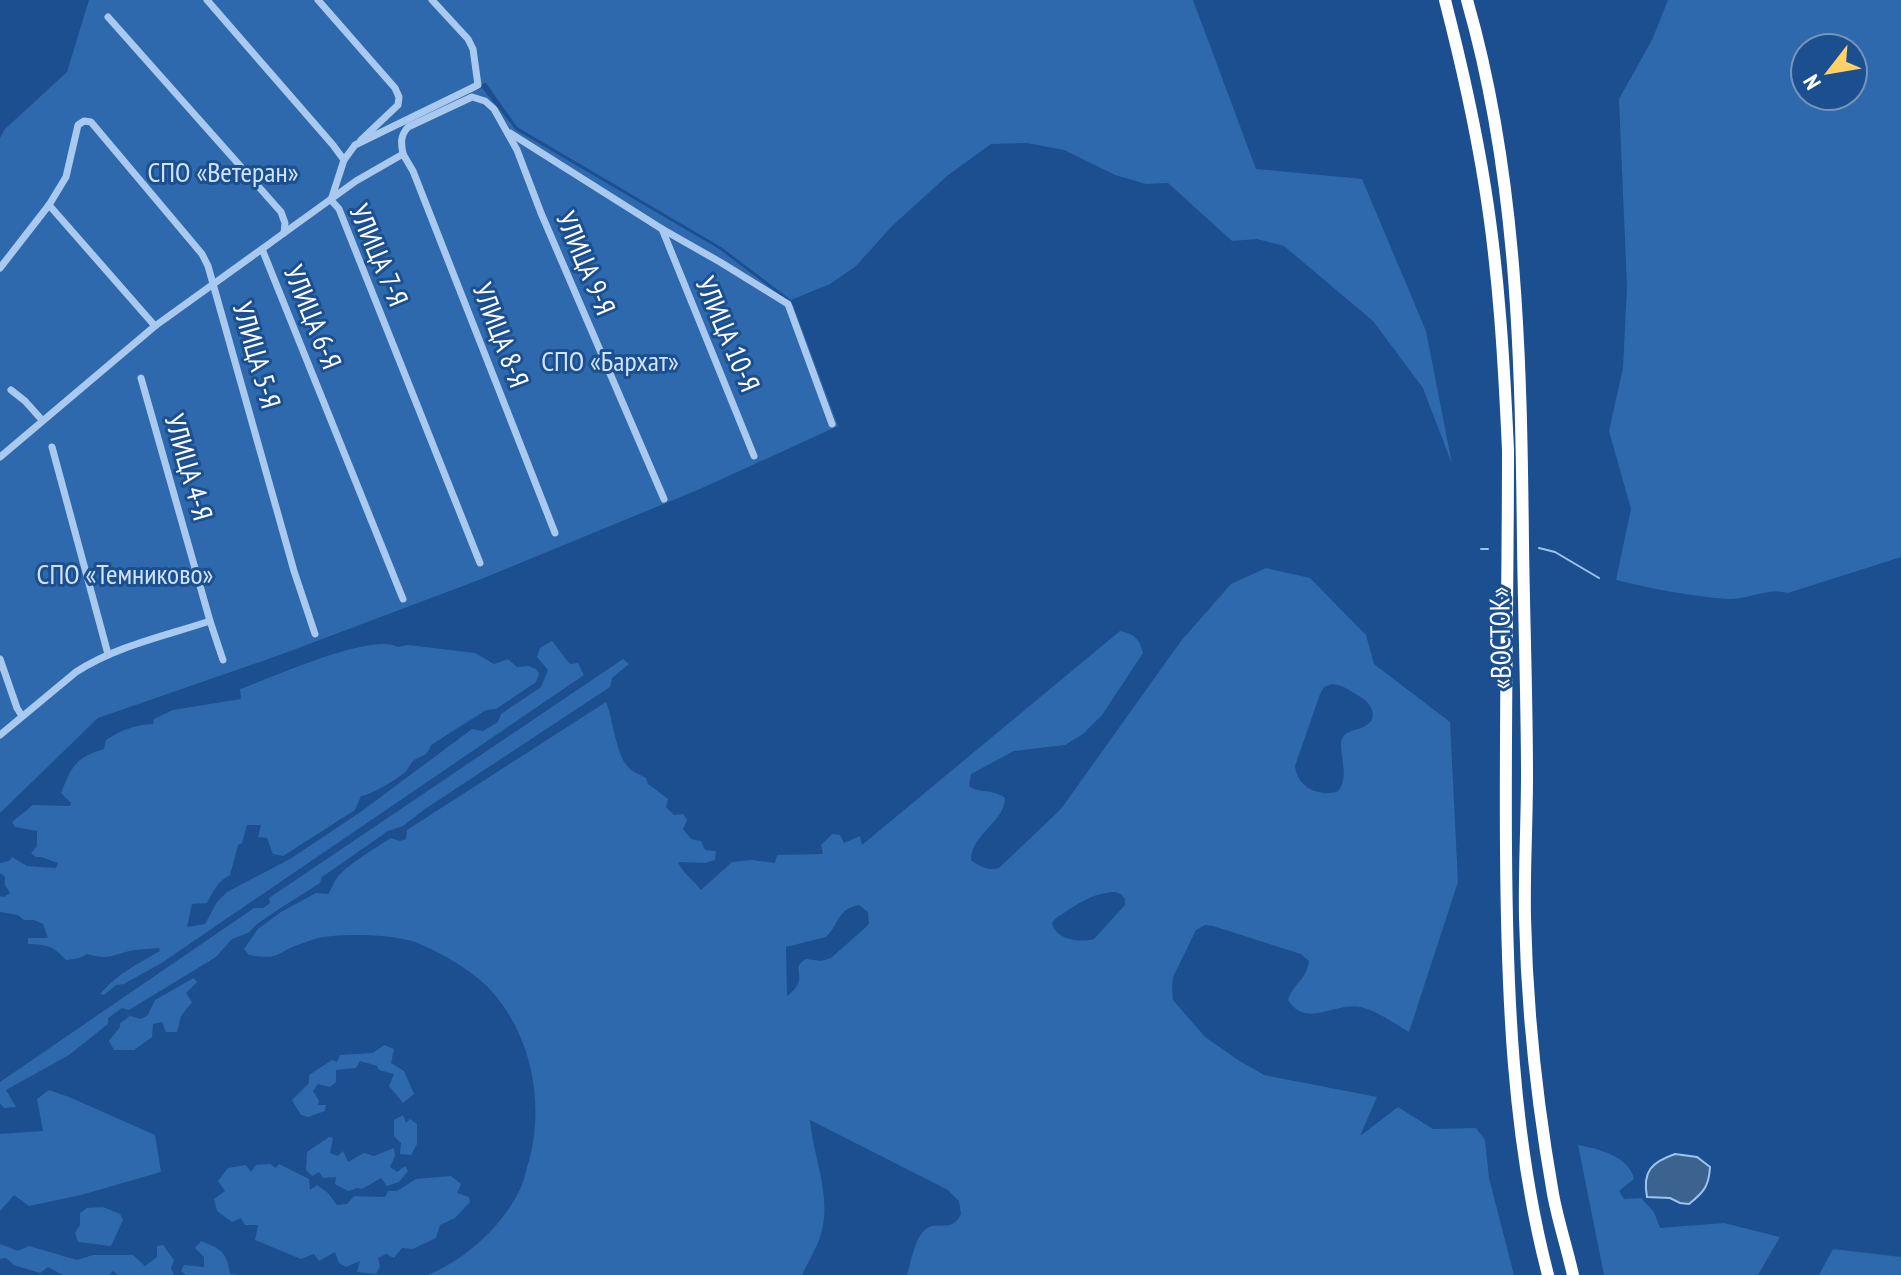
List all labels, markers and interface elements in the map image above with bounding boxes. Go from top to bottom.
north arrow [1789,32,1869,112]
text: N [1797,70,1827,95]
park label: СПО «Ветеран» [148,153,298,190]
street label: УЛИЦА 7-Я [341,198,417,312]
street label: УЛИЦА 9-Я [548,205,625,320]
street label: УЛИЦА 6-Я [276,259,351,374]
street label: УЛИЦА 10-Я [688,271,769,397]
street label: УЛИЦА 8-Я [465,277,538,392]
street label: УЛИЦА 5-Я [225,297,290,412]
park label: СПО «Бархат» [541,342,679,379]
street label: УЛИЦА 4-Я [157,409,222,524]
park label: СПО «Темниково» [37,555,213,592]
street label: «ВОСТОК» [1480,586,1519,690]

